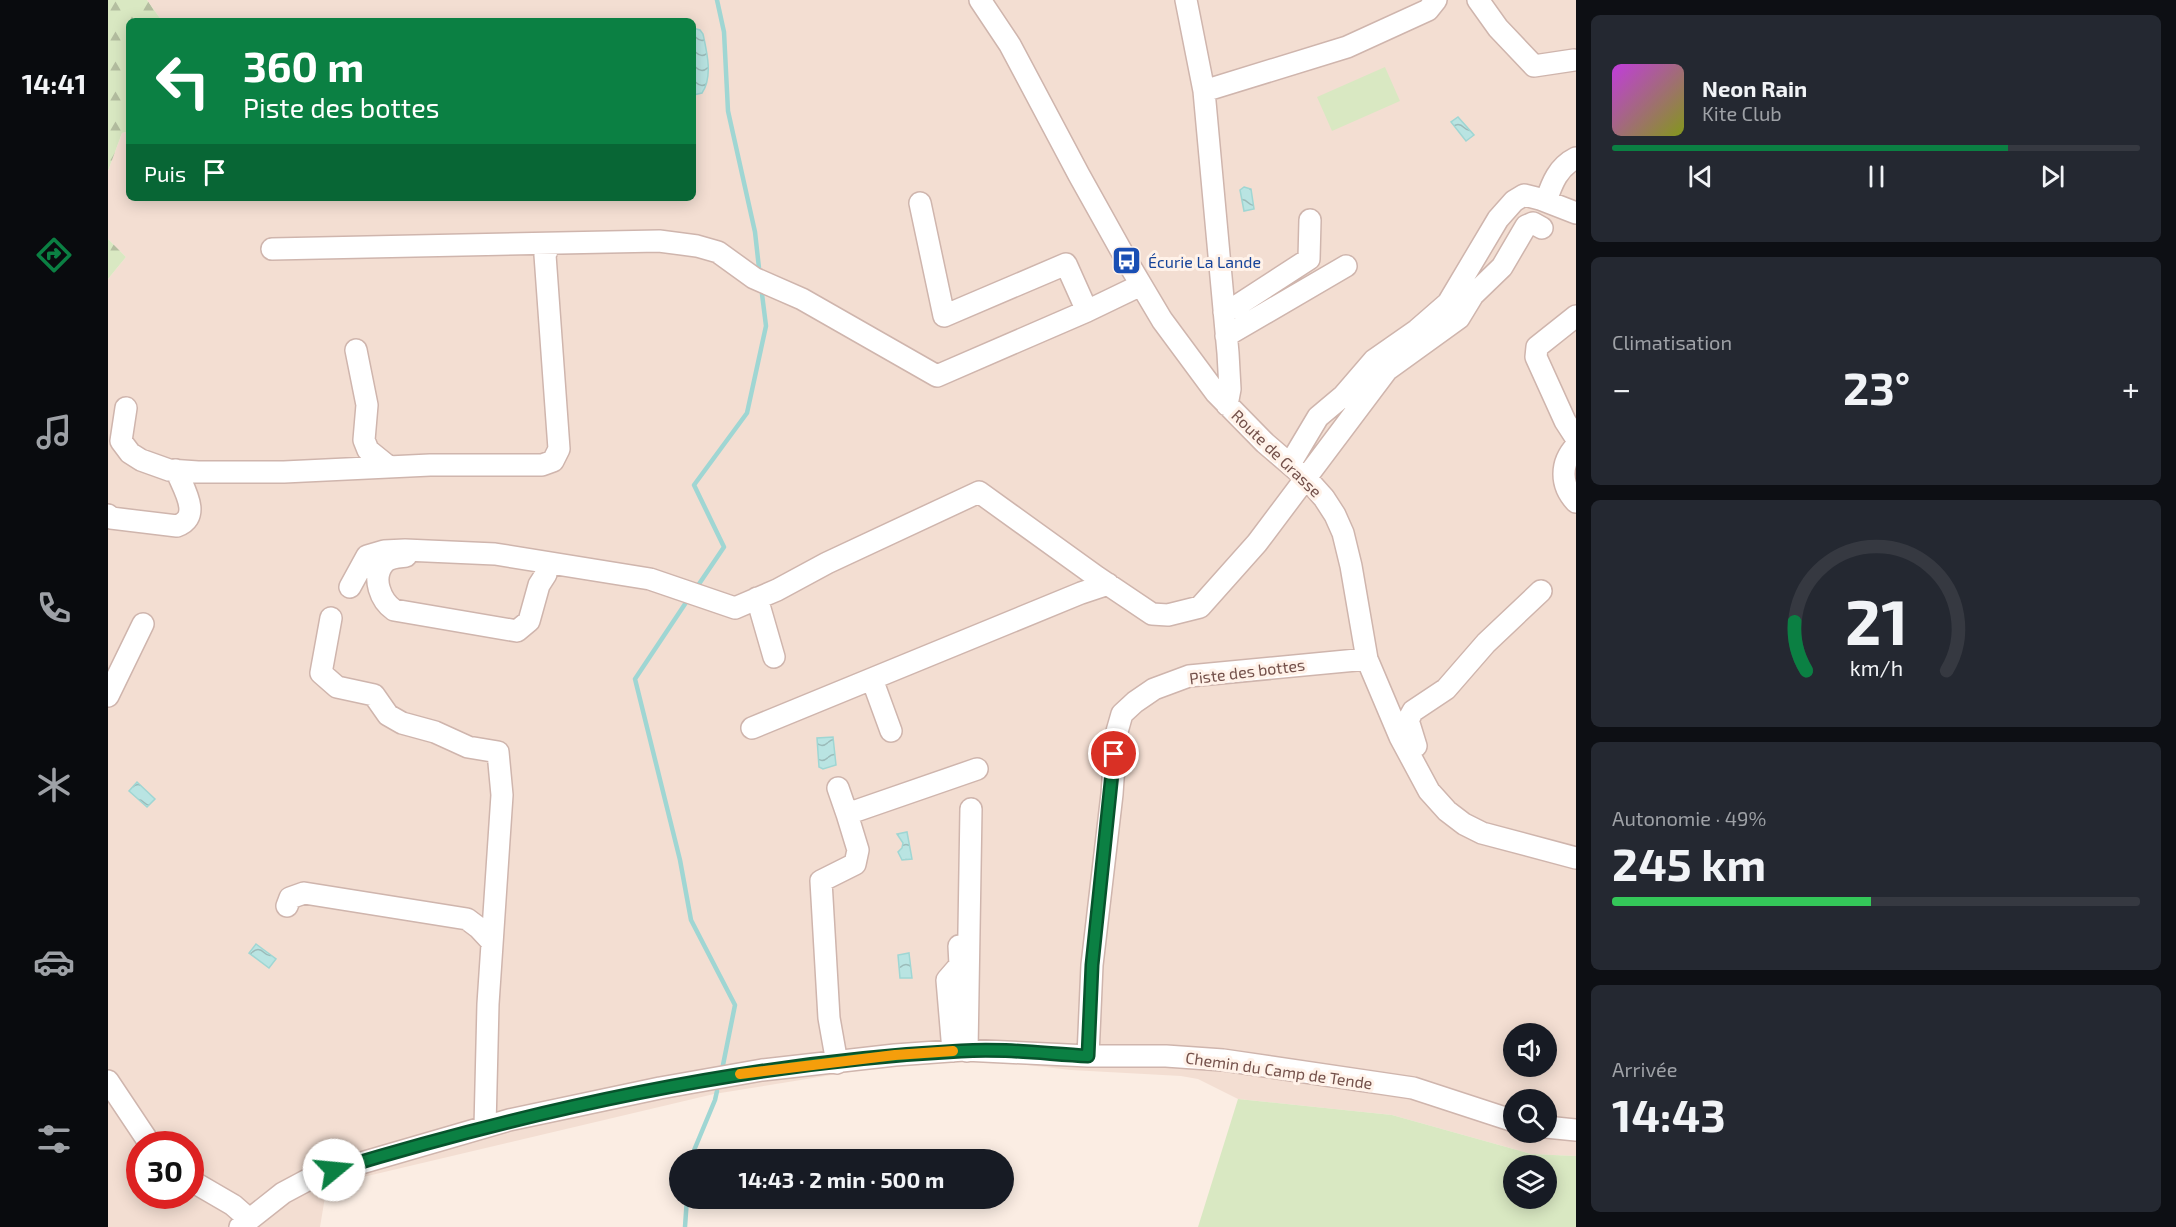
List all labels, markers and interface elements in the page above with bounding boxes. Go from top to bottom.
text: 360 m [243,40,364,90]
icon: left [144,42,222,120]
text: 14:41 [22,67,86,99]
text: Neon Rain [1702,75,1807,101]
text: Piste des bottes [243,91,439,123]
text: Kite Club [1702,101,1782,125]
icon: arrive [198,156,231,189]
text: Puis [144,160,186,186]
icon: previous [1684,160,1717,193]
icon: pause [1860,160,1893,193]
icon: next [2036,160,2069,193]
icon: directions [33,234,75,276]
bus stop icon: Écurie La Lande [1111,245,1143,277]
place label: Écurie La Lande [1148,252,1261,271]
text: Climatisation [1612,330,1732,354]
text: 23° [1843,360,1910,414]
text: − [1612,368,1631,408]
text: + [2122,368,2140,408]
street label: Route de Grasse [1228,405,1326,501]
icon: music [33,411,75,453]
text: 21 [1844,583,1908,658]
icon: phone [33,587,75,629]
street label: Piste des bottes [1188,654,1306,688]
text: km/h [1849,655,1903,680]
pin [1088,728,1139,779]
icon: arrive [1097,737,1130,770]
icon: climate [33,764,75,806]
text: Autonomie · 49% [1612,806,1766,830]
text: 245 km [1612,836,1766,890]
icon: car [33,941,75,983]
map controls [1503,1023,1557,1209]
button: sound [1503,1023,1557,1077]
street label: Chemin du Camp de Tende [1184,1047,1374,1093]
text: Arrivée [1612,1057,1677,1081]
text: 14:43 [1612,1087,1726,1141]
button: search [1503,1089,1557,1143]
icon: filters [33,1118,75,1160]
speed limit sign: 30 [126,1131,204,1209]
position arrow [302,1138,366,1202]
button: layers [1503,1155,1557,1209]
text: 14:43 · 2 min · 500 m [739,1166,944,1192]

